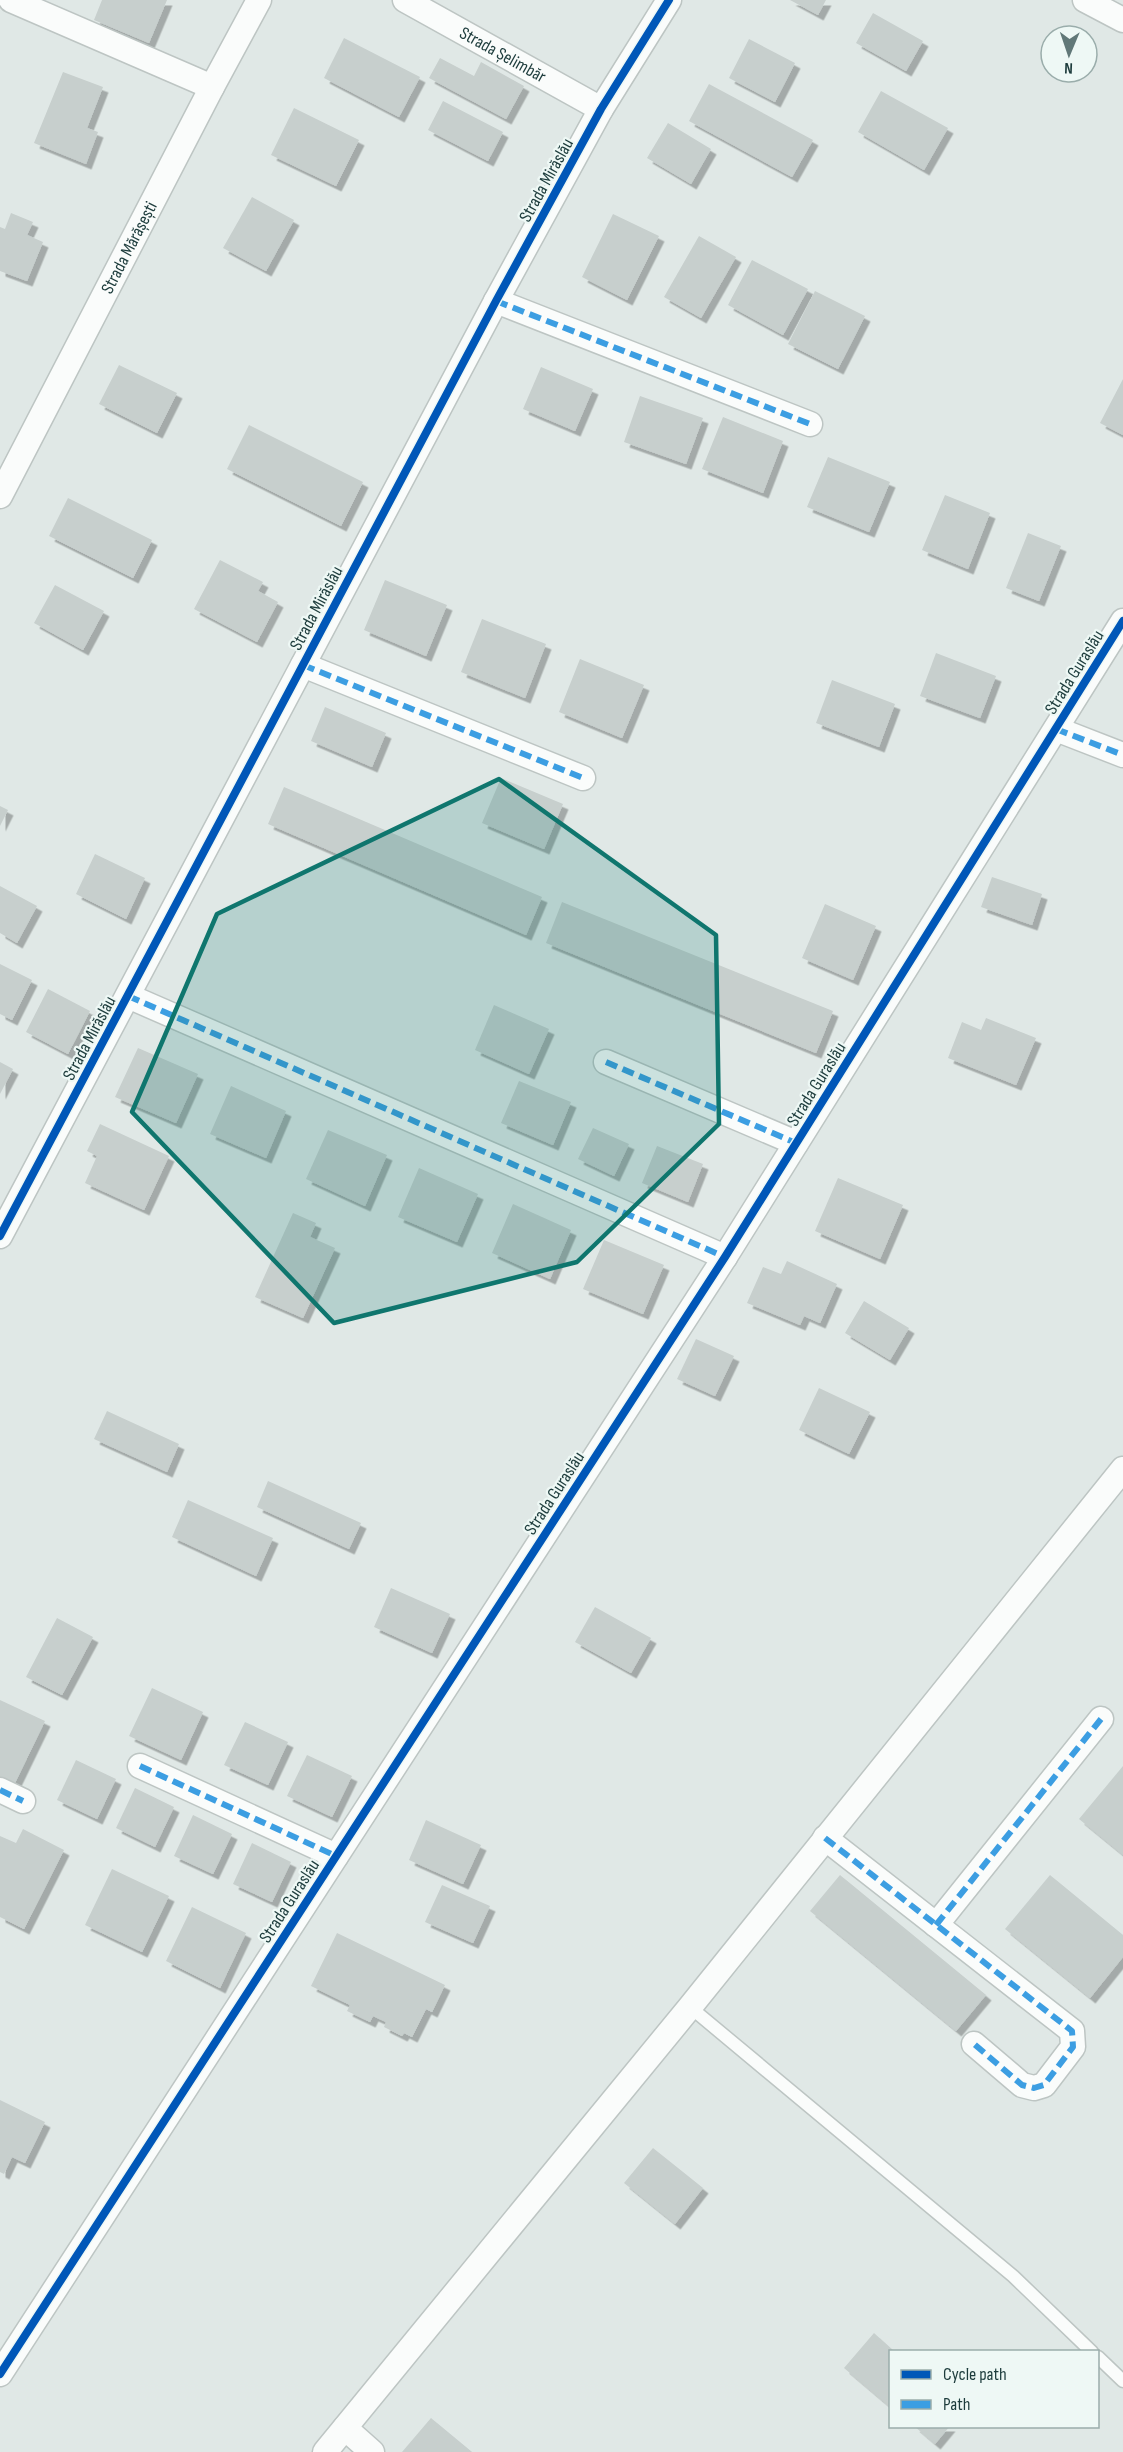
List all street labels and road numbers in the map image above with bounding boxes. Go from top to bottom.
street label: Strada Șelimbăr [456,22,550,87]
street label: Strada Mirăslău [515,135,578,226]
street label: Strada Mărășești [97,198,162,297]
street label: Strada Mirăslău [285,563,347,654]
street label: Strada Guraslău [1040,626,1108,718]
street label: Strada Mirăslău [58,993,120,1084]
street label: Strada Guraslău [782,1038,850,1130]
street label: Strada Guraslău [520,1448,589,1539]
street label: Strada Guraslău [255,1856,324,1947]

